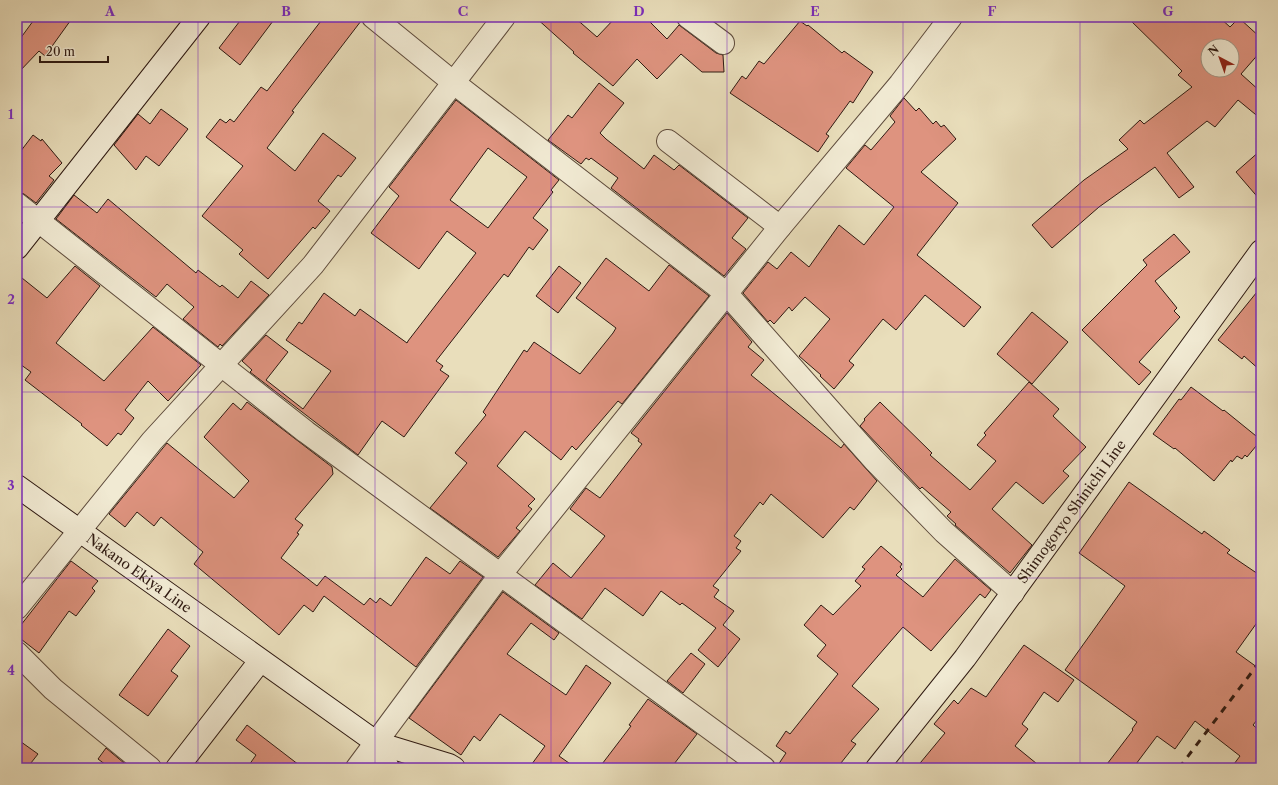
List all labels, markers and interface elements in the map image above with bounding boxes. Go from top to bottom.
text: A [104,3,116,19]
text: B [281,3,291,19]
text: C [458,3,468,19]
text: D [633,3,645,19]
text: E [810,3,820,19]
text: F [988,3,997,19]
text: G [1162,3,1174,19]
scale bar [40,38,108,64]
north arrow [1200,38,1240,78]
text: N [1205,42,1222,59]
text: 20 m [46,44,75,59]
text: 1 [8,106,14,122]
text: 2 [7,291,15,307]
street label: Shimogoryo Shinichi Line [1013,436,1130,587]
text: 3 [7,477,15,493]
street label: Nakano Ekiya Line [83,529,195,617]
text: 4 [7,662,15,678]

